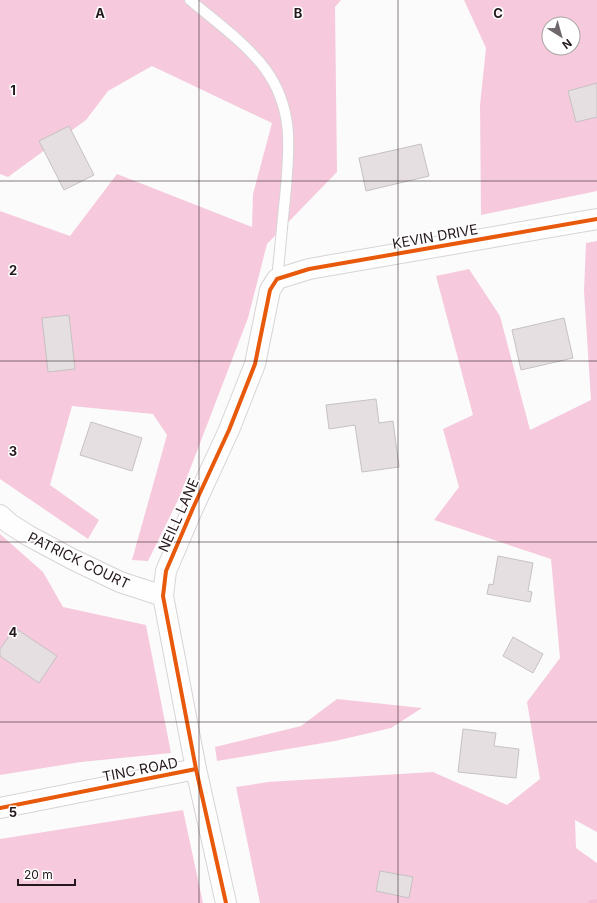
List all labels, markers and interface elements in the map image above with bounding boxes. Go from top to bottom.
text: A [95,5,105,21]
text: B [294,5,303,21]
text: C [493,5,503,21]
north arrow [541,16,581,56]
text: N [559,36,575,52]
text: 1 [10,82,16,98]
street label: KEVIN DRIVE [391,220,479,252]
text: 2 [9,262,17,278]
text: 3 [9,443,17,459]
street label: NEILL LANE [154,475,202,555]
street label: PATRICK COURT [25,528,133,592]
text: 4 [9,624,18,640]
street label: TINC ROAD [101,753,179,785]
text: 5 [9,804,17,820]
scale bar [18,861,75,887]
text: 20 m [24,867,53,882]

